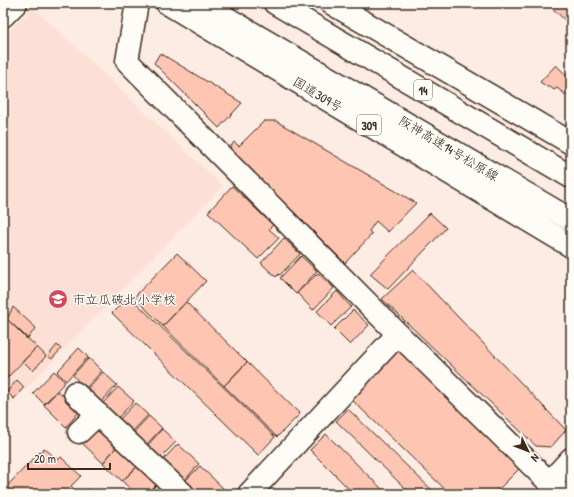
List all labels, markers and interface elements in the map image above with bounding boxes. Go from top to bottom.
street label: 国道309号 [290,72,346,116]
road number: 14 [414,80,432,100]
street label: 阪神高速14号松原線 [396,111,503,185]
road number: 309 [357,115,381,135]
school or university icon: 市立瓜破北小学校 [47,288,69,310]
place label: 市立瓜破北小学校 [72,290,176,308]
north arrow [508,431,548,471]
scale bar [28,445,110,471]
text: 20 m [34,450,56,467]
text: N [528,451,542,465]

